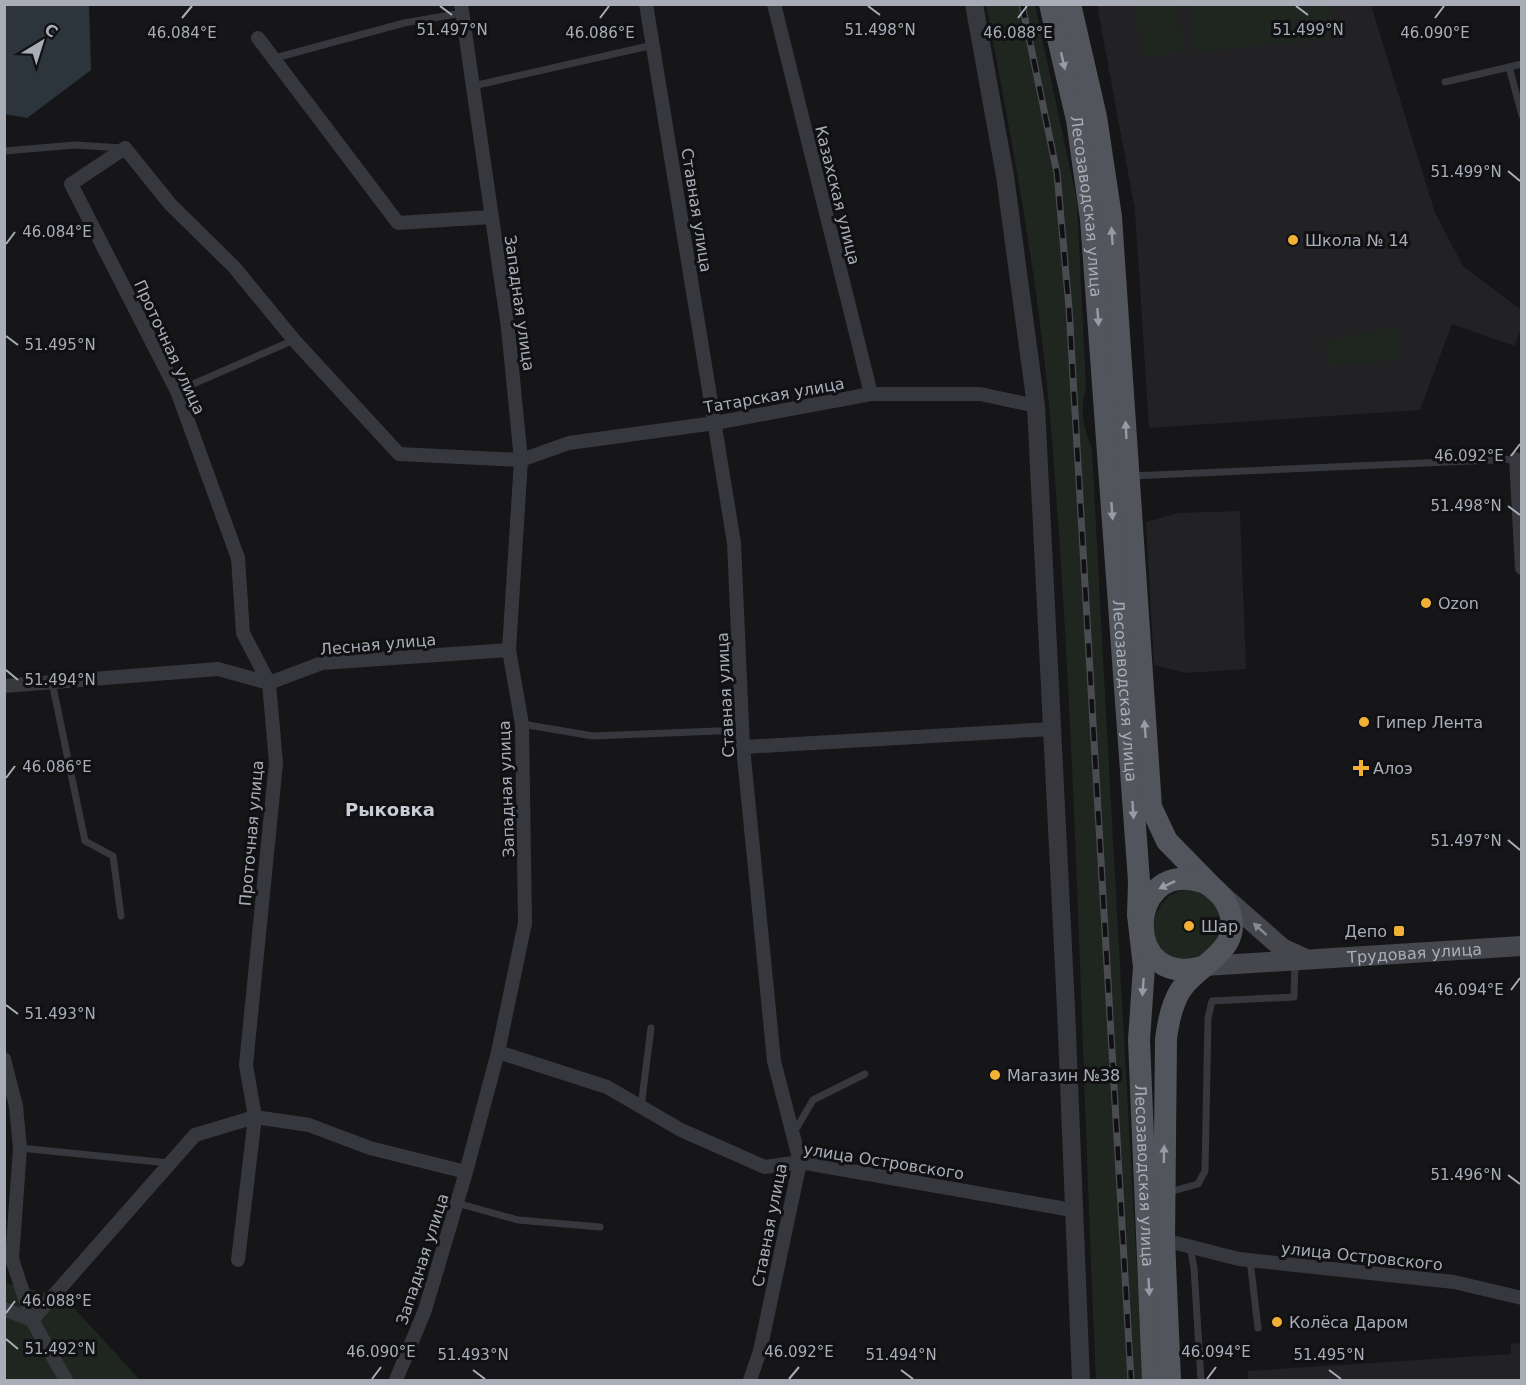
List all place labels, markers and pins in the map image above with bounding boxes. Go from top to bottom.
place label: Школа № 14 [1305,231,1409,250]
marker: Школа № 14 [1286,233,1300,247]
place label: Ozon [1438,594,1479,613]
marker: Ozon [1419,596,1433,610]
place label: Гипер Лента [1376,713,1483,732]
marker: Гипер Лента [1357,715,1371,729]
place label: Алоэ [1373,759,1413,778]
marker: Алоэ [1354,761,1368,775]
place label: Шар [1201,917,1238,936]
marker: Шар [1182,919,1196,933]
place label: Депо [1344,922,1387,941]
marker: Депо [1392,924,1406,938]
place label: Магазин №38 [1007,1066,1120,1085]
marker: Магазин №38 [988,1068,1002,1082]
place label: Колёса Даром [1289,1313,1408,1332]
marker: Колёса Даром [1270,1315,1284,1329]

